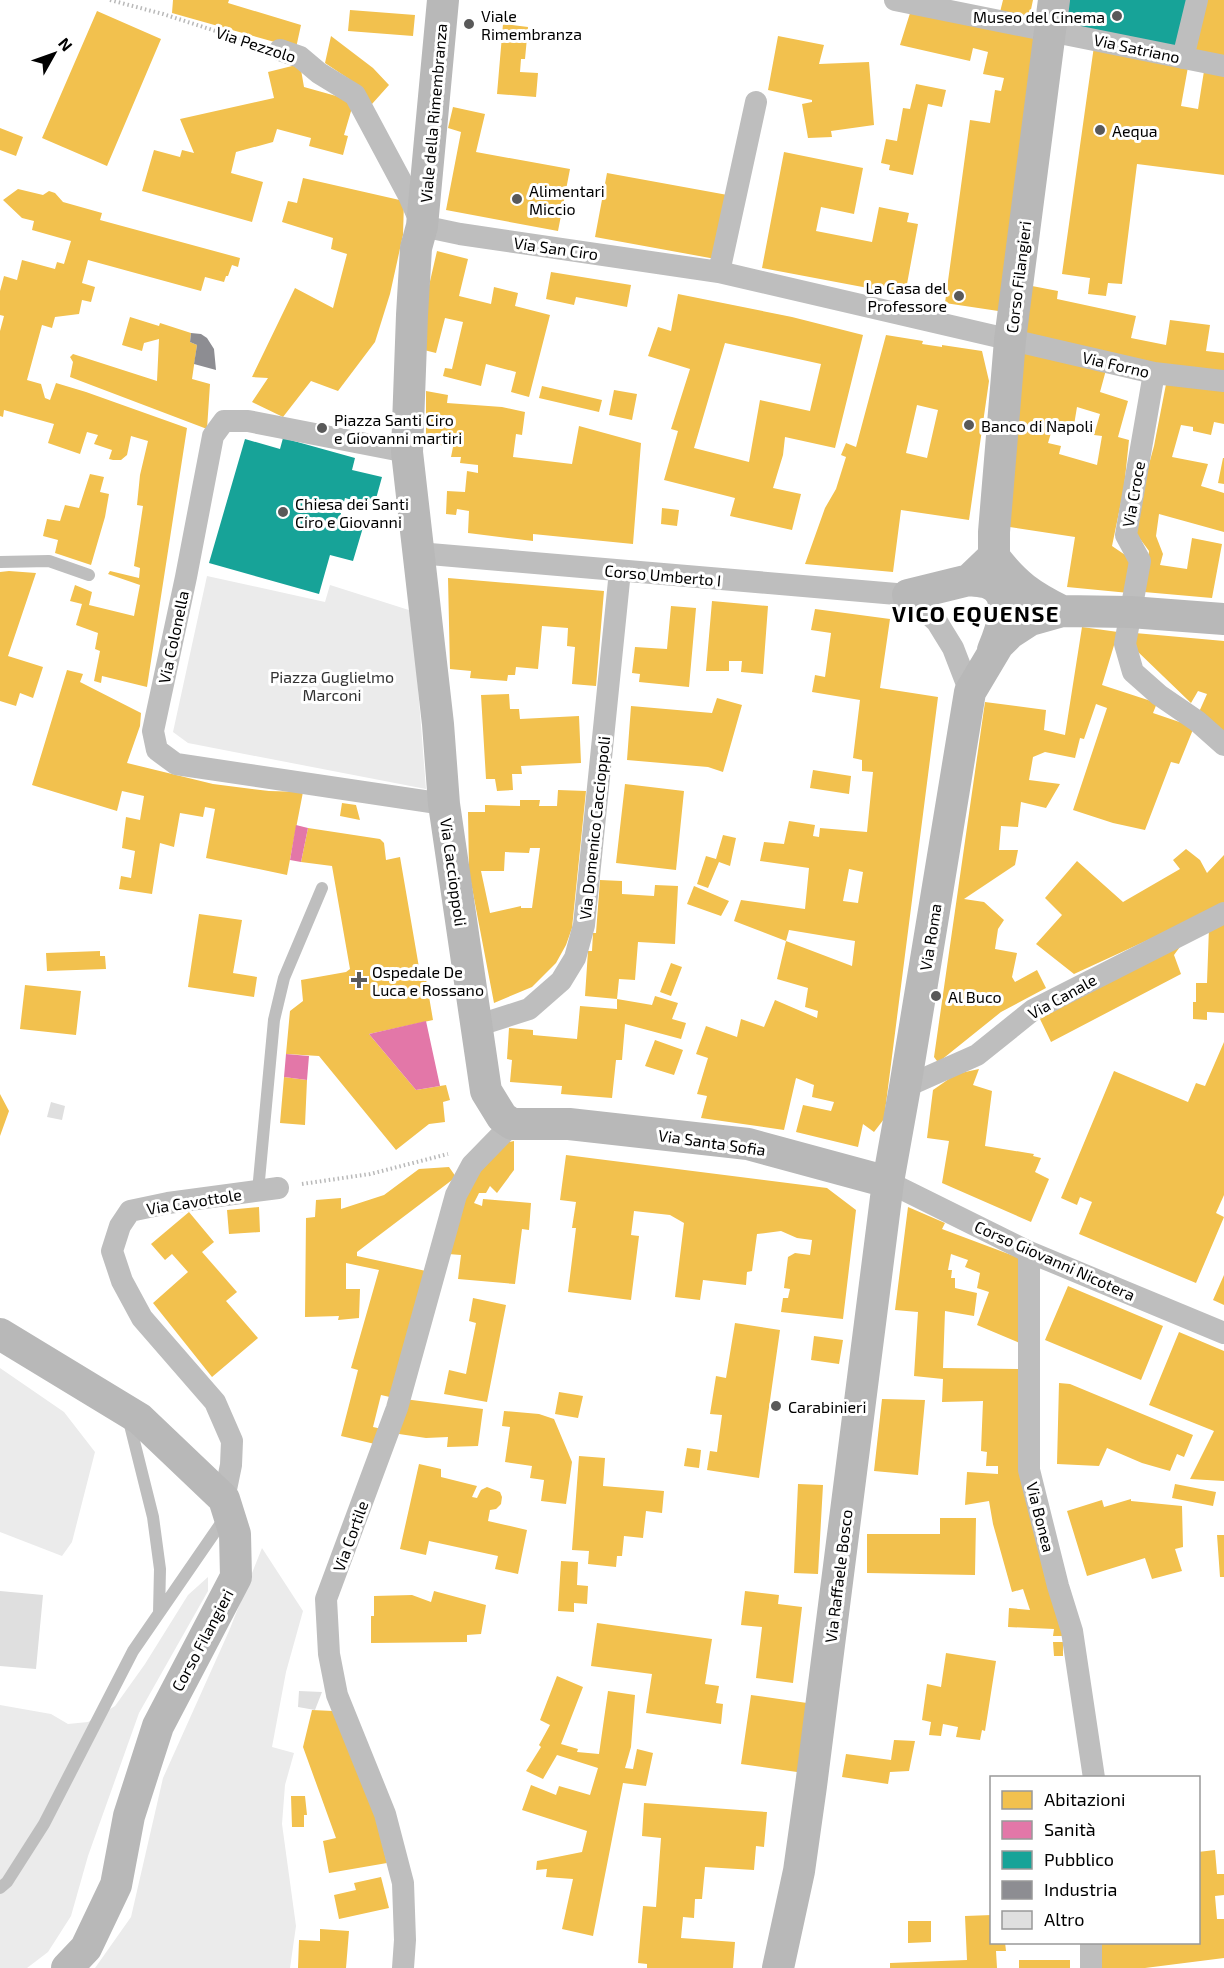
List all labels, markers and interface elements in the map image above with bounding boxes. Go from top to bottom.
place label: Viale Rimembranza [481,6,582,43]
place label: Museo del Cinema [973,7,1105,26]
marker: Museo del Cinema [1110,9,1124,23]
marker: Viale Rimembranza [462,17,476,31]
street label: Via Pezzolo [213,22,299,66]
street label: Viale della Rimembranza [416,22,450,204]
north arrow [24,24,84,84]
street label: Via Satriano [1092,30,1182,66]
text: N [55,34,77,55]
place label: Aequa [1112,121,1158,140]
marker: Aequa [1093,123,1107,137]
place label: Alimentari Miccio [529,181,605,218]
marker: Alimentari Miccio [510,192,524,206]
street label: Corso Filangieri [1002,220,1034,334]
street label: Via San Ciro [513,233,599,263]
place label: La Casa del Professore [866,278,947,315]
marker: La Casa del Professore [952,289,966,303]
street label: Via Forno [1081,347,1151,381]
place label: Piazza Santi Ciro e Giovanni martiri [334,410,462,447]
place label: Banco di Napoli [981,416,1093,435]
marker: Banco di Napoli [962,418,976,432]
marker: Piazza Santi Ciro e Giovanni martiri [315,421,329,435]
street label: Via Croce [1118,459,1148,529]
place label: Chiesa dei Santi Ciro e Giovanni [295,494,409,531]
marker: Chiesa dei Santi Ciro e Giovanni [276,505,290,519]
street label: Corso Umberto I [604,560,722,590]
street label: Via Colonella [154,589,192,685]
district label: VICO EQUENSE [892,600,1060,627]
park label: Piazza Guglielmo Marconi [270,667,394,704]
street label: Via Domenico Caccioppoli [575,735,613,921]
street label: Via Caccioppoli [437,817,471,927]
street label: Via Roma [915,902,945,972]
place label: Ospedale De Luca e Rossano [372,962,484,999]
street label: Via Canale [1024,969,1100,1023]
marker: Ospedale De Luca e Rossano [350,971,368,989]
place label: Al Buco [948,987,1002,1006]
marker: Al Buco [929,989,943,1003]
street label: Via Santa Sofia [657,1125,767,1159]
street label: Via Cavottole [145,1184,243,1218]
street label: Corso Giovanni Nicotera [972,1216,1138,1304]
place label: Carabinieri [788,1397,866,1416]
marker: Carabinieri [769,1399,783,1413]
street label: Via Bonea [1023,1480,1059,1554]
street label: Via Cortile [328,1498,372,1574]
street label: Via Raffaele Bosco [820,1508,856,1644]
street label: Corso Filangieri [167,1586,237,1694]
legend [990,1776,1200,1944]
text: Abitazioni [1044,1788,1125,1810]
text: Sanità [1044,1818,1096,1840]
text: Pubblico [1044,1848,1114,1870]
text: Industria [1044,1878,1117,1900]
text: Altro [1044,1908,1084,1930]

